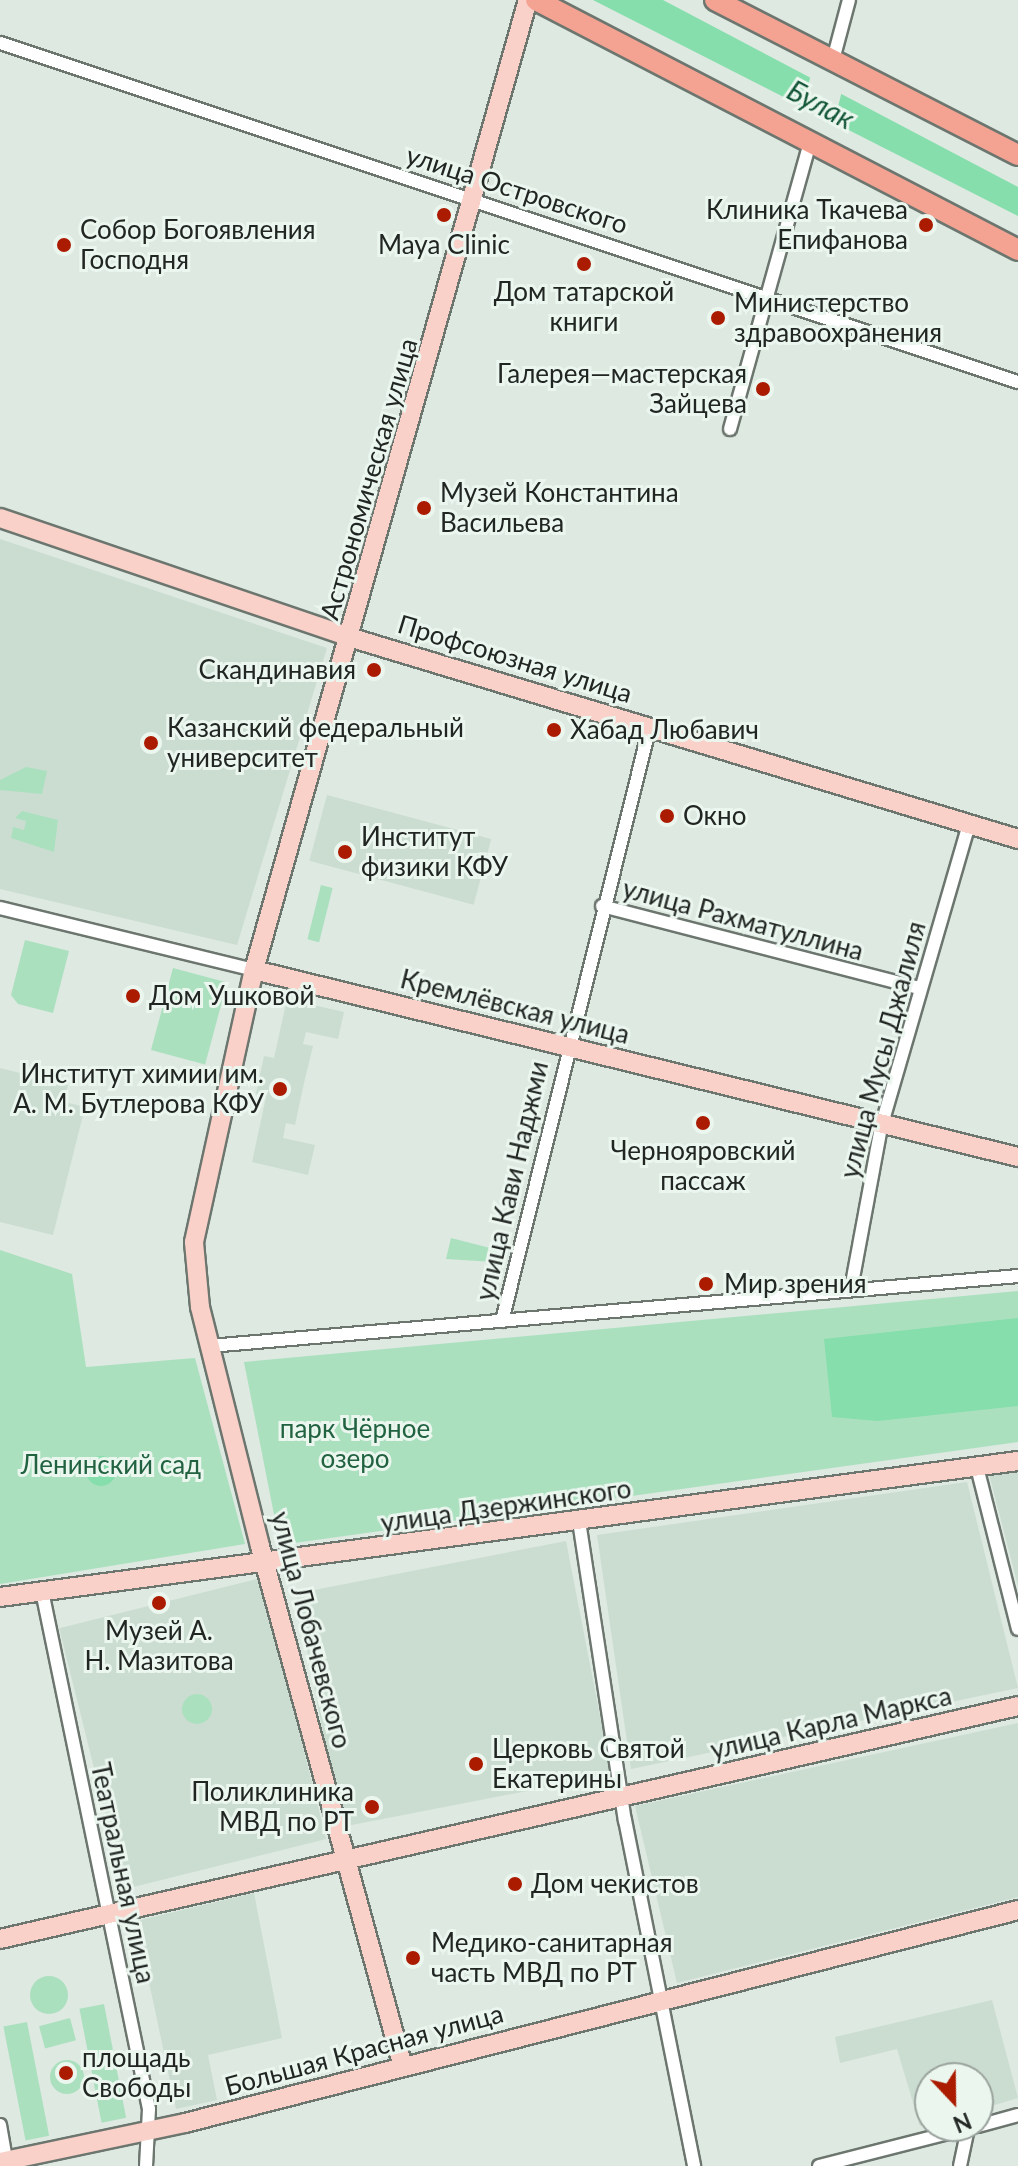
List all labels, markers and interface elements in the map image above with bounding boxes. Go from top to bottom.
water label: Булак [782,73,860,135]
street label: улица Островского [402,139,632,241]
place label: Клиника Ткачева Епифанова [706,194,908,256]
marker: Maya Clinic [433,204,455,226]
place label: Собор Богоявления Господня [80,214,316,276]
marker: Клиника Ткачева Епифанова [915,214,937,236]
place label: Maya Clinic [378,229,510,261]
marker: Собор Богоявления Господня [55,236,73,254]
marker: Дом татарской книги [575,255,593,273]
place label: Дом татарской книги [494,276,674,338]
place label: Министерство здравоохранения [734,287,942,348]
marker: Министерство здравоохранения [709,309,727,327]
street label: Астрономическая улица [314,335,424,623]
place label: Галерея—мастерская Зайцева [497,358,747,420]
marker: Галерея—мастерская Зайцева [754,380,772,398]
place label: Музей Константина Васильева [440,477,679,538]
marker: Музей Константина Васильева [415,499,433,517]
street label: Профсоюзная улица [394,609,636,709]
place label: Скандинавия [198,654,356,686]
marker: Скандинавия [363,659,385,681]
place label: Казанский федеральный университет [167,712,464,774]
place label: Хабад Любавич [570,714,759,746]
marker: Хабад Любавич [545,721,563,739]
marker: Казанский федеральный университет [142,734,160,752]
place label: Окно [683,800,746,832]
marker: Окно [658,807,676,825]
place label: Институт физики КФУ [361,821,508,882]
marker: Институт физики КФУ [336,843,354,861]
street label: улица Рахматуллина [619,873,867,967]
street label: улица Мусы Джалиля [834,918,932,1182]
street label: Кремлёвская улица [397,963,633,1051]
place label: Дом Ушковой [149,980,315,1012]
marker: Дом Ушковой [124,987,142,1005]
place label: Институт химии им. А. М. Бутлерова КФУ [13,1058,264,1120]
street label: улица Кави Наджми [469,1058,555,1304]
marker: Институт химии им. А. М. Бутлерова КФУ [271,1080,289,1098]
marker: Чернояровский пассаж [694,1114,712,1132]
place label: Чернояровский пассаж [610,1135,796,1196]
place label: Мир зрения [724,1268,867,1300]
marker: Мир зрения [695,1273,717,1295]
park label: парк Чёрное озеро [280,1413,430,1474]
park label: Ленинский сад [21,1449,201,1481]
street label: улица Дзержинского [379,1473,633,1539]
street label: улица Лобачевского [264,1508,358,1752]
marker: Музей А. Н. Мазитова [150,1594,168,1612]
place label: Музей А. Н. Мазитова [84,1615,234,1676]
street label: улица Карла Маркса [707,1680,955,1766]
place label: Церковь Святой Екатерины [492,1733,685,1794]
marker: Церковь Святой Екатерины [467,1755,485,1773]
street label: Театральная улица [84,1760,162,1986]
place label: Поликлиника МВД по РТ [191,1776,354,1838]
marker: Поликлиника МВД по РТ [361,1796,383,1818]
place label: Дом чекистов [531,1868,699,1900]
marker: Дом чекистов [506,1875,524,1893]
place label: Медико-санитарная часть МВД по РТ [431,1927,673,1988]
marker: Медико-санитарная часть МВД по РТ [402,1947,424,1969]
street label: Большая Красная улица [221,1998,507,2102]
place label: площадь Свободы [82,2042,191,2104]
north arrow [914,2062,994,2142]
marker: площадь Свободы [57,2064,75,2082]
text: N [950,2107,975,2139]

